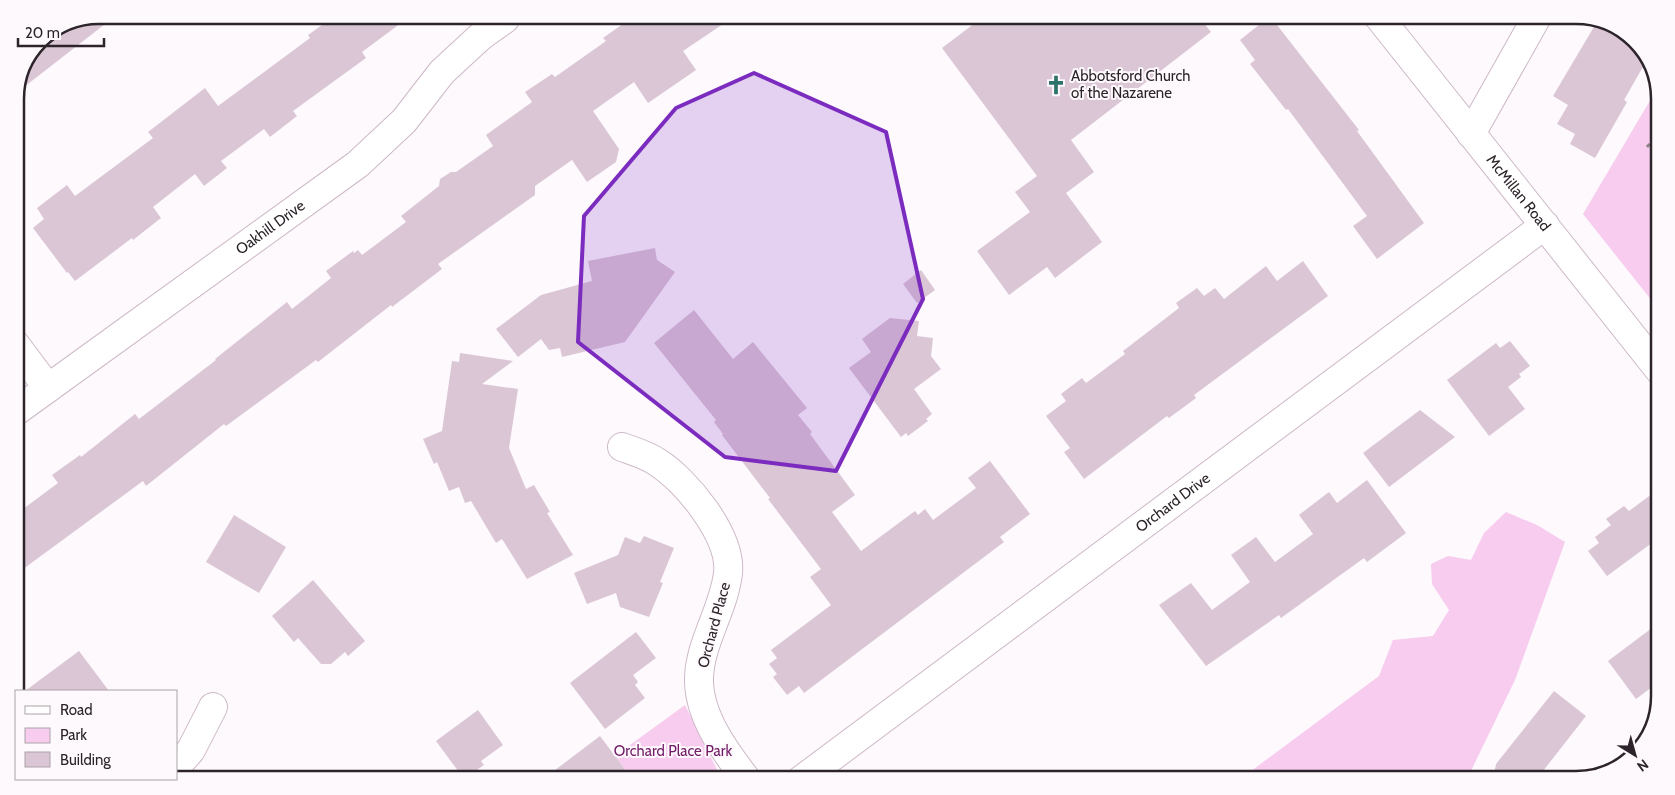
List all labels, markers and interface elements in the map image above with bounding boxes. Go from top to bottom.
scale bar [18,15,104,47]
text: 20 m [25,24,60,42]
place label: Abbotsford Church of the Nazarene [1071,67,1190,102]
church icon: Abbotsford Church of the Nazarene [1045,74,1067,96]
street label: McMillan Road [1483,151,1554,235]
street label: Oakhill Drive [232,196,309,258]
street label: Orchard Drive [1132,469,1214,536]
street label: Orchard Place [694,580,734,670]
legend [15,690,178,780]
text: Road [60,701,93,719]
text: Park [60,726,87,744]
north arrow [1610,730,1660,780]
park label: Orchard Place Park [614,742,732,760]
text: Building [60,751,111,769]
text: N [1633,755,1652,776]

